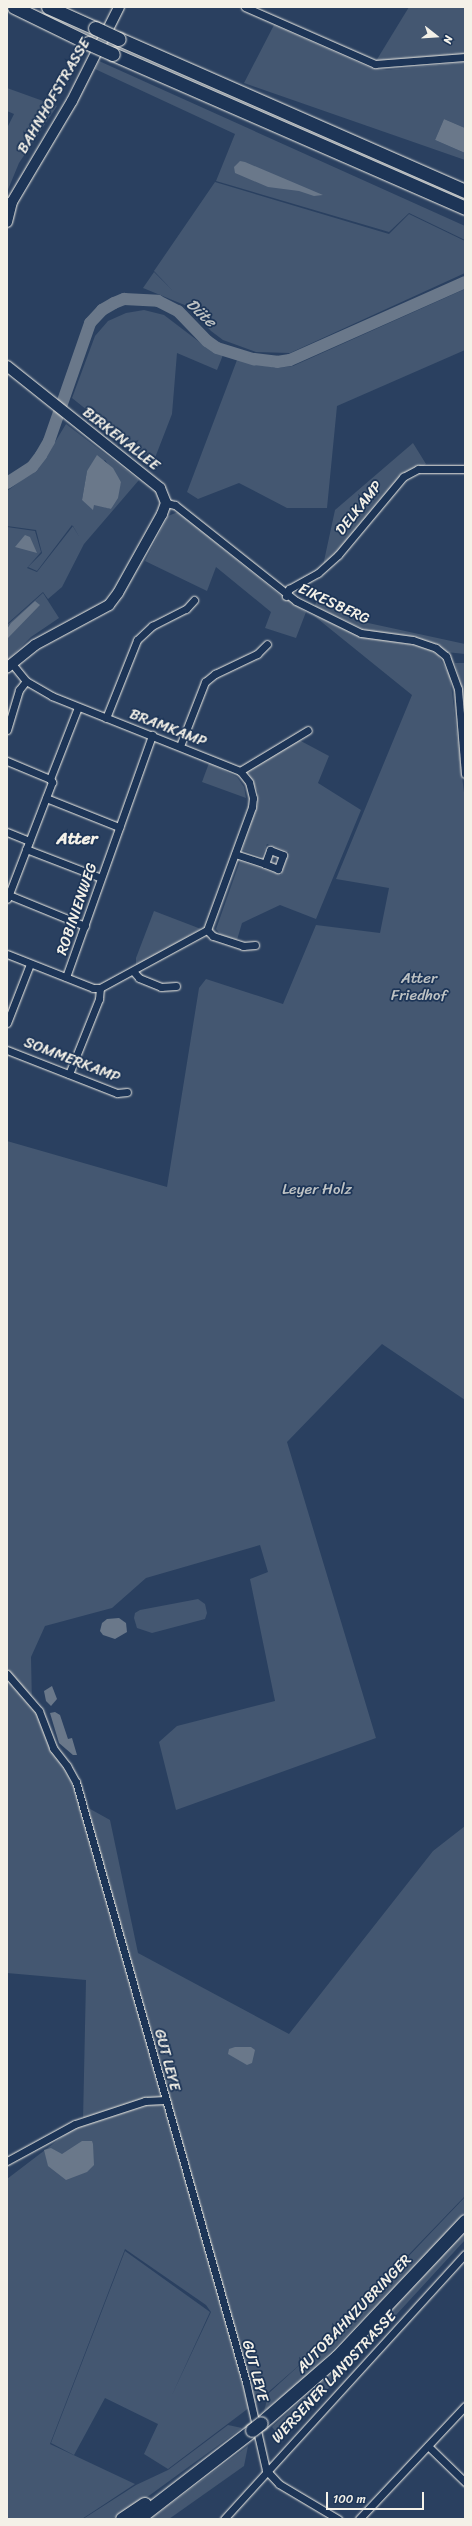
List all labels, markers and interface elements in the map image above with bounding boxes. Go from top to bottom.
north arrow [416,16,456,56]
text: N [438,33,458,46]
street label: BAHNHOFSTRASSE [14,35,94,157]
water label: Düte [182,295,220,331]
street label: BIRKENALLEE [79,403,163,475]
street label: DELKAMP [332,477,386,539]
street label: EIKESBERG [296,580,372,628]
street label: BRAMKAMP [127,705,209,751]
district label: Atter [57,829,97,849]
street label: ROBINIENWEG [53,861,101,957]
park label: Atter Friedhof [391,969,447,1004]
street label: SOMMERKAMP [21,1033,123,1087]
park label: Leyer Holz [282,1181,352,1199]
street label: GUT LEYE [150,2027,184,2093]
street label: AUTOBAHNZUBRINGER [293,2251,415,2377]
street label: WERSENER LANDSTRASSE [267,2306,401,2448]
street label: GUT LEYE [238,2338,272,2404]
scale bar [328,2484,426,2510]
text: 100 m [333,2488,366,2510]

